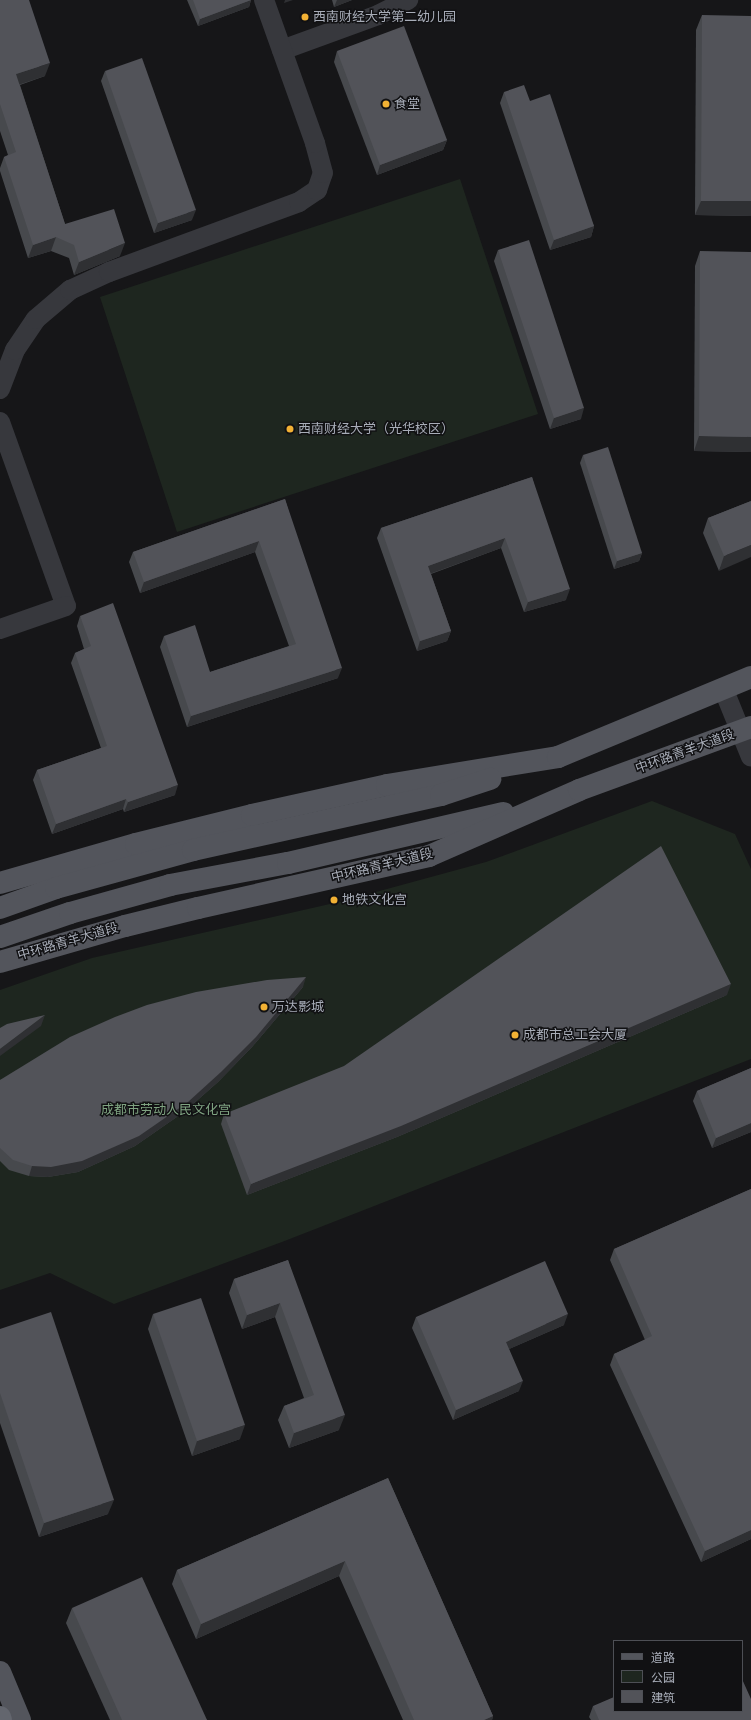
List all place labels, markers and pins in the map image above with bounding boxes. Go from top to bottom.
place label: 西南财经大学第二幼儿园 [313,9,456,25]
marker: 西南财经大学第二幼儿园 [300,12,310,22]
place label: 食堂 [394,96,420,112]
marker: 食堂 [381,99,391,109]
place label: 西南财经大学（光华校区） [298,421,454,437]
marker: 西南财经大学（光华校区） [285,424,295,434]
place label: 地铁文化宫 [342,892,407,908]
marker: 地铁文化宫 [329,895,339,905]
place label: 万达影城 [272,999,324,1015]
marker: 万达影城 [259,1002,269,1012]
place label: 成都市总工会大厦 [523,1027,627,1043]
marker: 成都市总工会大厦 [510,1030,520,1040]

